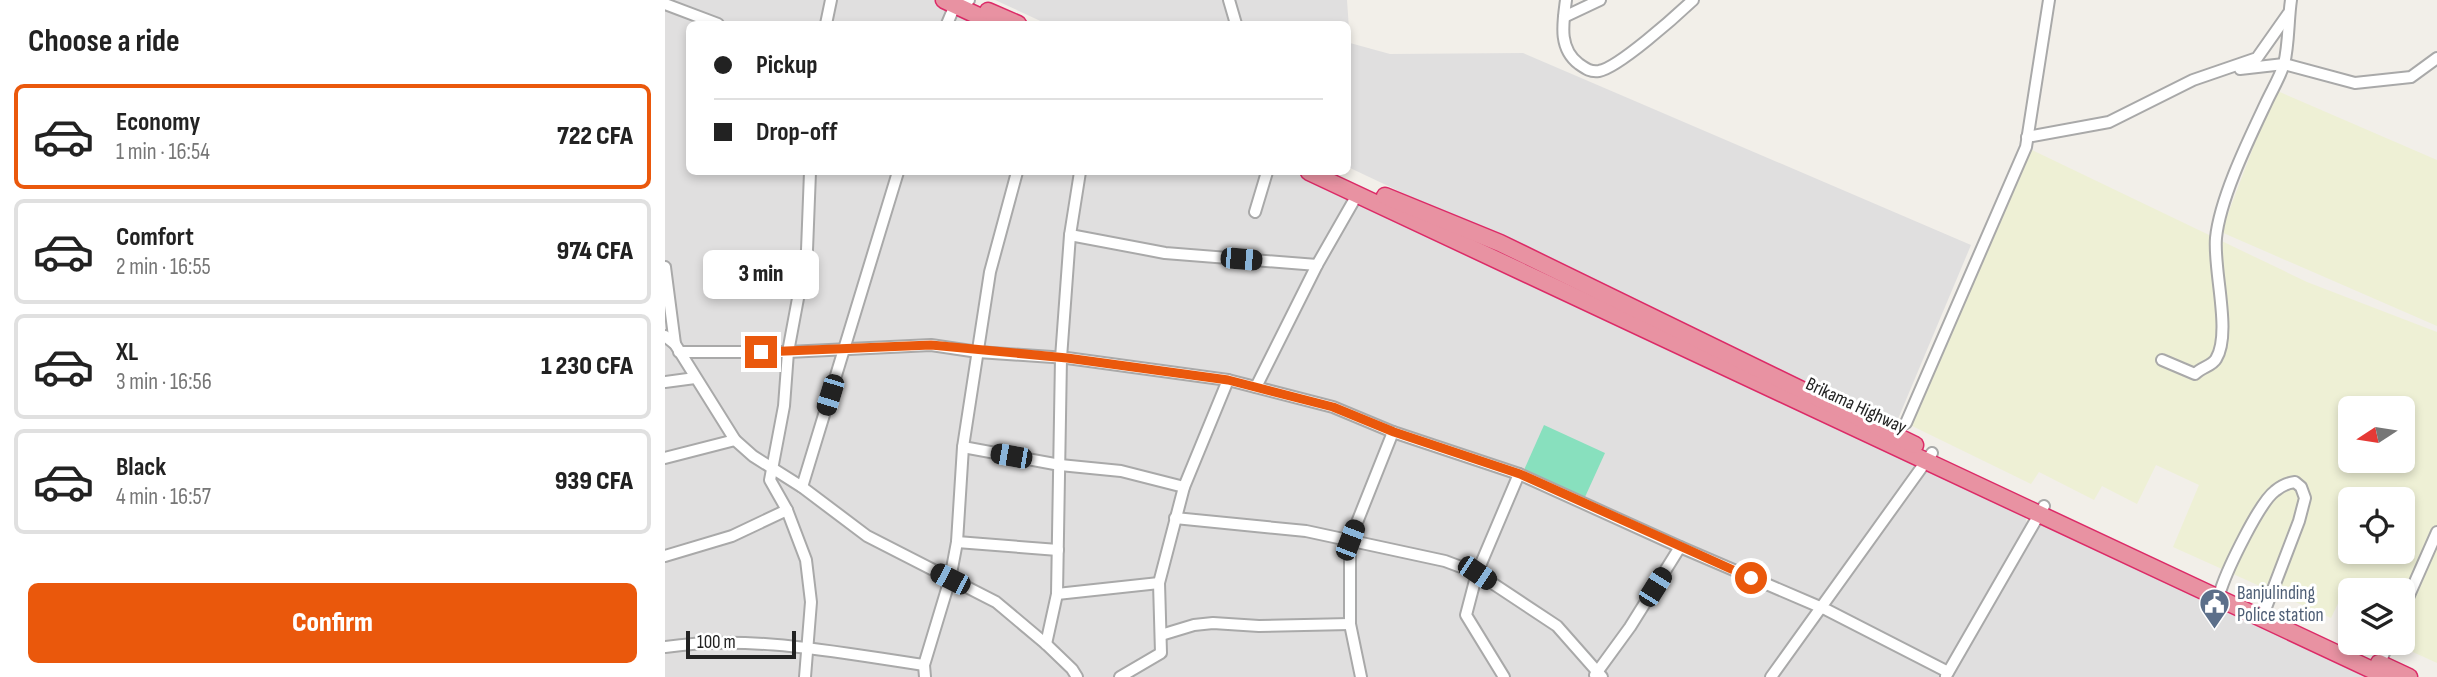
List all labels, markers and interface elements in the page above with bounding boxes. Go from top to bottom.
text: Choose a ride [28,22,180,61]
text: Pickup [756,50,818,81]
icon: car [32,105,95,168]
text: Economy [116,107,200,138]
text: Drop-off [756,117,837,148]
text: 722 CFA [557,121,633,152]
text: 1 min · 16:54 [116,138,210,166]
icon: car [32,220,95,283]
text: Comfort [116,222,194,253]
text: 974 CFA [556,236,633,267]
car [1220,247,1263,271]
callout: 3 min [703,250,819,300]
text: 2 min · 16:55 [116,253,211,281]
text: 3 min [739,260,783,288]
icon: car [32,335,95,398]
route end [745,336,777,368]
text: XL [116,337,138,368]
text: 1 230 CFA [541,351,633,382]
text: 3 min · 16:56 [116,368,212,396]
car [814,372,847,418]
street label: Brikama Highway [1802,373,1911,440]
north arrow [2338,396,2415,472]
map controls [2338,396,2415,655]
car [989,442,1034,470]
icon: car [32,450,95,513]
text: Black [116,452,166,483]
text: 939 CFA [555,466,633,497]
text: 4 min · 16:57 [116,483,211,511]
button: locate [2338,487,2415,564]
car [1333,517,1368,563]
car [1454,553,1501,593]
car [927,560,974,598]
route start [1735,562,1767,594]
car [1635,564,1676,610]
button: layers [2338,578,2415,655]
place label: Banjulinding Police station [2237,582,2324,627]
button: Confirm [28,583,637,663]
public building icon: Banjulinding Police station [2197,587,2231,631]
scale bar [686,628,796,660]
text: 100 m [697,631,736,654]

